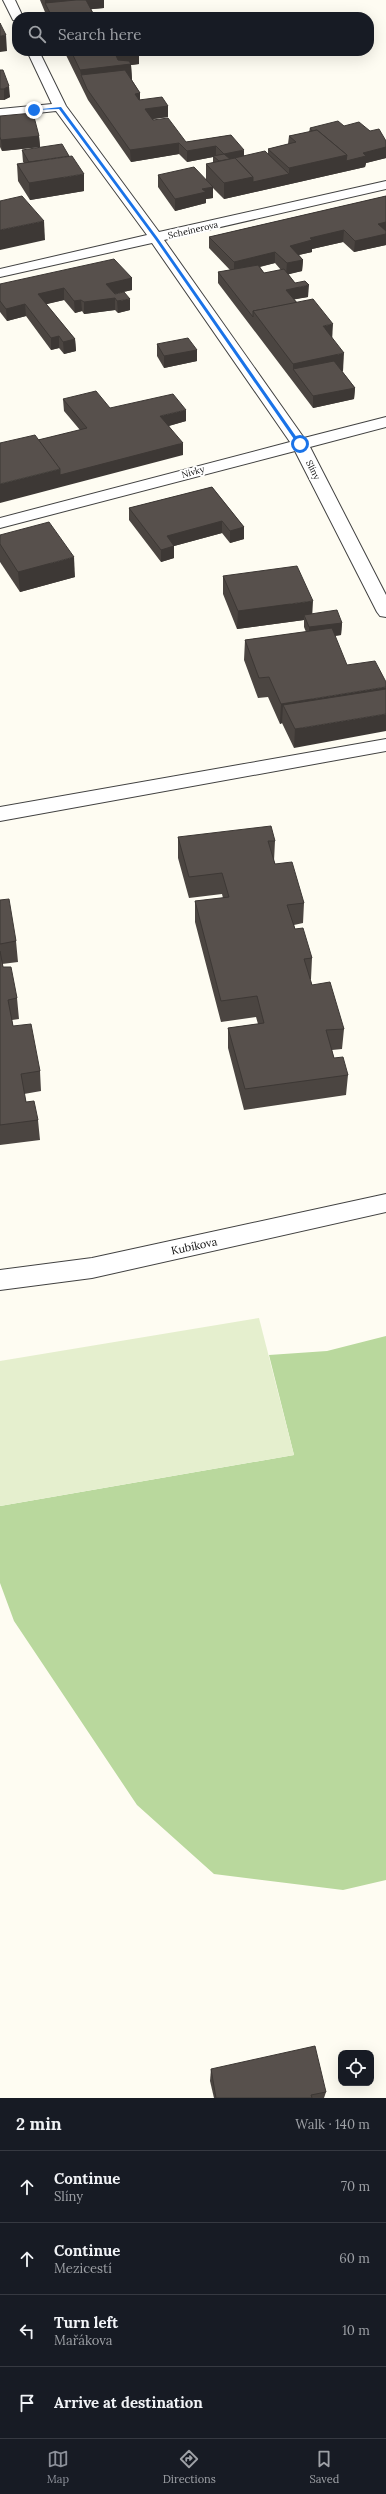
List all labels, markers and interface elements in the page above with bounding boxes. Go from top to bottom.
search box [12,12,374,56]
icon: search [26,23,48,45]
text: Search here [58,25,141,44]
route end [25,101,43,119]
street label: Scheinerova [167,218,219,241]
route start [291,435,309,453]
street label: Slíny [304,458,323,482]
street label: Nivky [180,463,206,480]
street label: Kubíkova [170,1234,219,1258]
map controls [338,2050,374,2086]
button: locate [338,2050,374,2086]
text: 2 min [16,2113,62,2135]
text: Walk · 140 m [295,2116,370,2133]
text: Continue [54,2169,120,2188]
icon: ahead [16,2176,38,2198]
text: 70 m [341,2178,370,2195]
text: Slíny [54,2188,83,2205]
text: Continue [54,2241,120,2260]
icon: ahead [16,2248,38,2270]
text: 60 m [339,2250,370,2267]
text: Mezicestí [54,2260,112,2277]
text: Turn left [54,2313,118,2332]
icon: left [16,2320,38,2342]
text: 10 m [342,2322,370,2339]
text: Mařákova [54,2332,112,2349]
icon: arrive [16,2392,38,2414]
text: Arrive at destination [54,2393,203,2412]
tab: Map [47,2448,69,2486]
tab: Directions [163,2448,216,2486]
tab: Saved [309,2448,339,2486]

